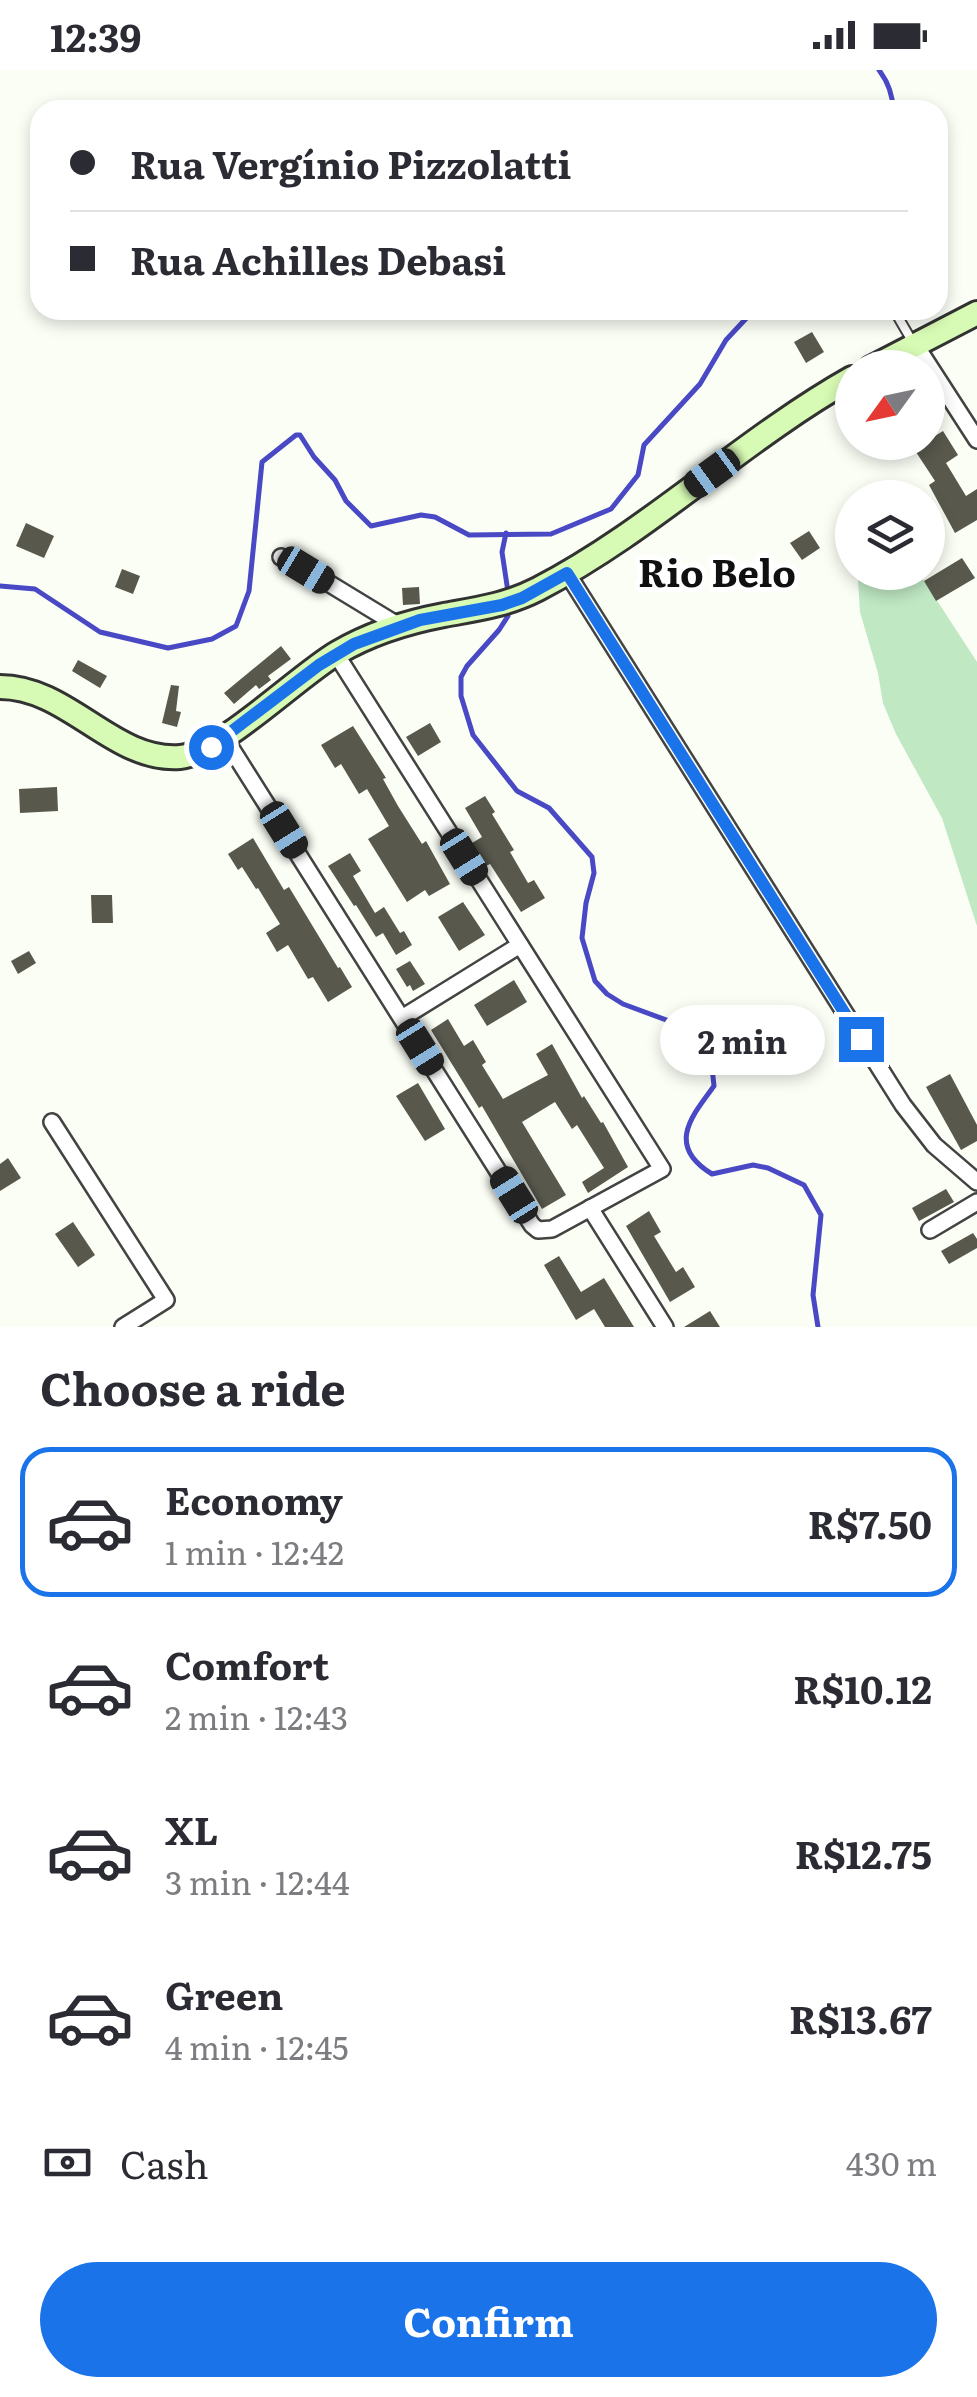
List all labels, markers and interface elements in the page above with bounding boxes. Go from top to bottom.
text: 12:39 [50,7,141,64]
text: Rua Vergínio Pizzolatti [130,134,571,191]
text: Rua Achilles Debasi [130,230,506,287]
north arrow [835,350,945,460]
map controls [835,350,945,590]
car [679,443,745,503]
button: layers [835,480,945,590]
car [273,542,339,598]
district label: Rio Belo [638,542,796,599]
route start [189,725,234,770]
car [255,797,313,863]
car [435,824,493,890]
callout: 2 min [661,1004,826,1074]
car [391,1014,449,1080]
text: 2 min [698,1016,787,1064]
route end [839,1017,884,1062]
car [485,1162,543,1228]
text: Choose a ride [40,1353,346,1420]
text: Economy [165,1470,343,1527]
icon: car [45,1477,135,1567]
text: R$7.50 [808,1494,932,1551]
text: 1 min · 12:42 [165,1527,344,1575]
text: Comfort [165,1635,329,1692]
icon: car [45,1642,135,1732]
text: R$10.12 [793,1659,932,1716]
text: 2 min · 12:43 [165,1692,348,1740]
text: XL [165,1800,218,1857]
icon: car [45,1807,135,1897]
text: R$12.75 [795,1824,932,1881]
text: 3 min · 12:44 [165,1857,350,1905]
text: Green [165,1965,283,2022]
icon: car [45,1972,135,2062]
text: R$13.67 [789,1989,932,2046]
text: 4 min · 12:45 [165,2022,349,2070]
text: Cash [120,2134,209,2191]
icon: cash [40,2135,95,2190]
text: 430 m [846,2138,937,2186]
button: Confirm [40,2262,937,2377]

